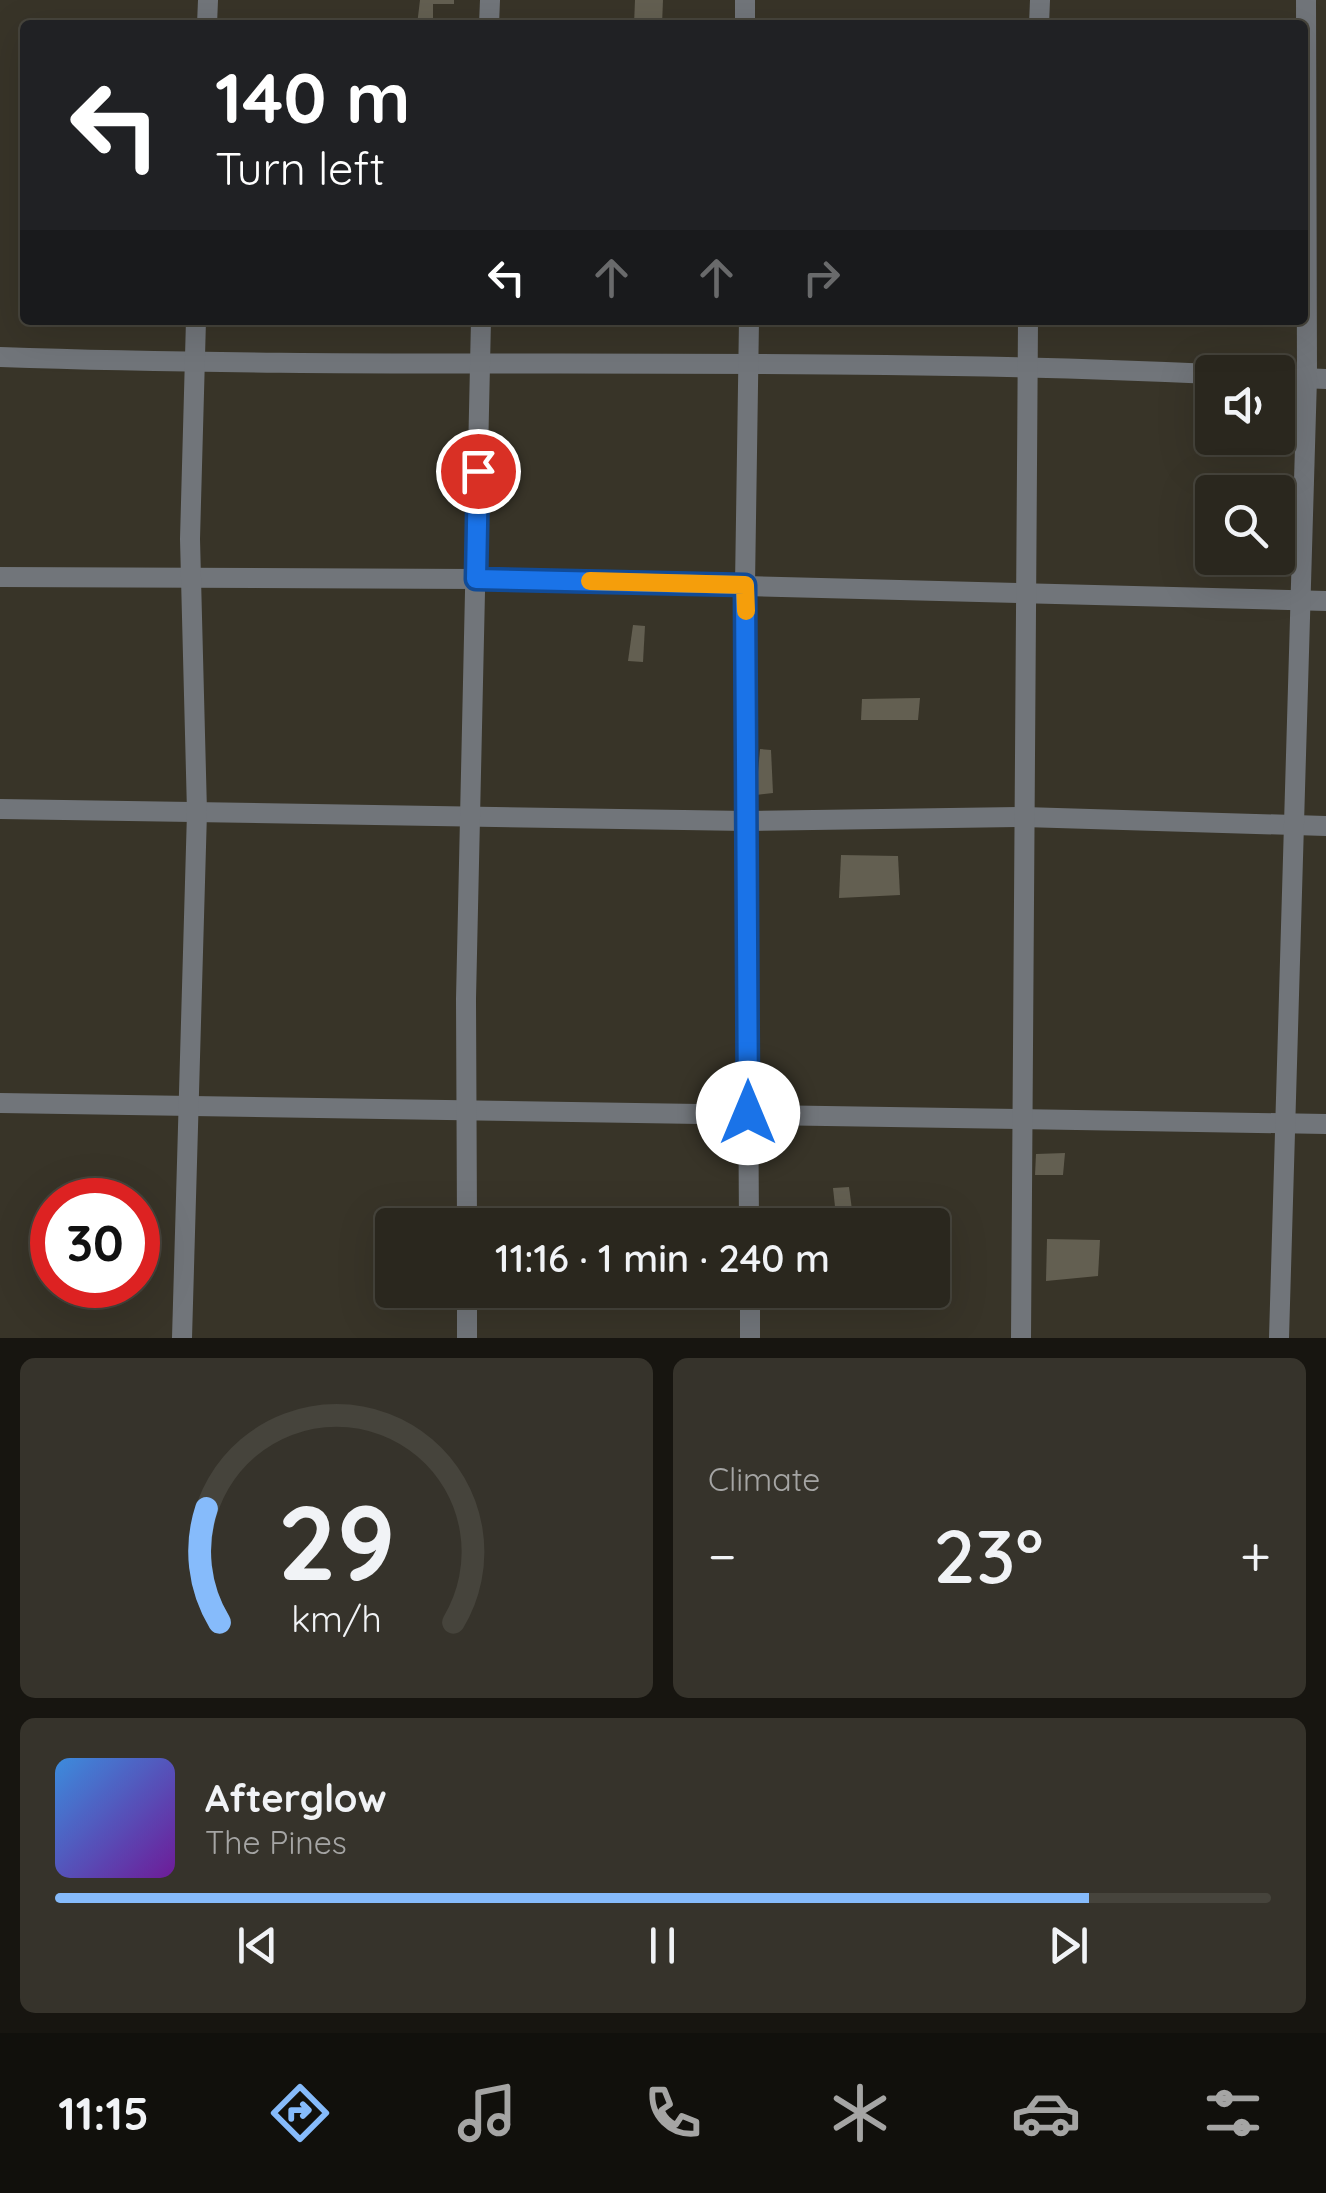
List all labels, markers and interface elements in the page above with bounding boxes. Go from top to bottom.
text: 140 m [215,53,411,141]
icon: left [50,60,180,190]
text: Turn left [215,140,385,196]
icon: left [479,250,534,305]
icon: ahead [584,250,639,305]
icon: ahead [689,250,744,305]
icon: right [794,250,849,305]
map controls [1195,355,1295,575]
button: sound [1195,355,1295,455]
pin [436,429,521,514]
icon: arrive [451,444,506,499]
button: search [1195,475,1295,575]
position arrow [696,1061,800,1165]
speed limit sign: 30 [30,1178,160,1308]
text: 11:16 · 1 min · 240 m [495,1234,830,1282]
text: Climate [708,1459,820,1499]
text: 29 [277,1476,396,1606]
text: 23° [933,1508,1043,1602]
text: − [708,1521,737,1590]
text: + [1240,1521,1271,1590]
text: km/h [291,1596,382,1641]
text: Afterglow [205,1774,387,1822]
text: The Pines [205,1822,347,1862]
icon: previous [230,1918,285,1973]
icon: pause [635,1918,690,1973]
icon: next [1041,1918,1096,1973]
icon: directions [265,2078,335,2148]
icon: music [452,2078,522,2148]
icon: phone [638,2078,708,2148]
icon: climate [825,2078,895,2148]
icon: car [1011,2078,1081,2148]
icon: filters [1198,2078,1268,2148]
text: 11:15 [58,2085,149,2141]

